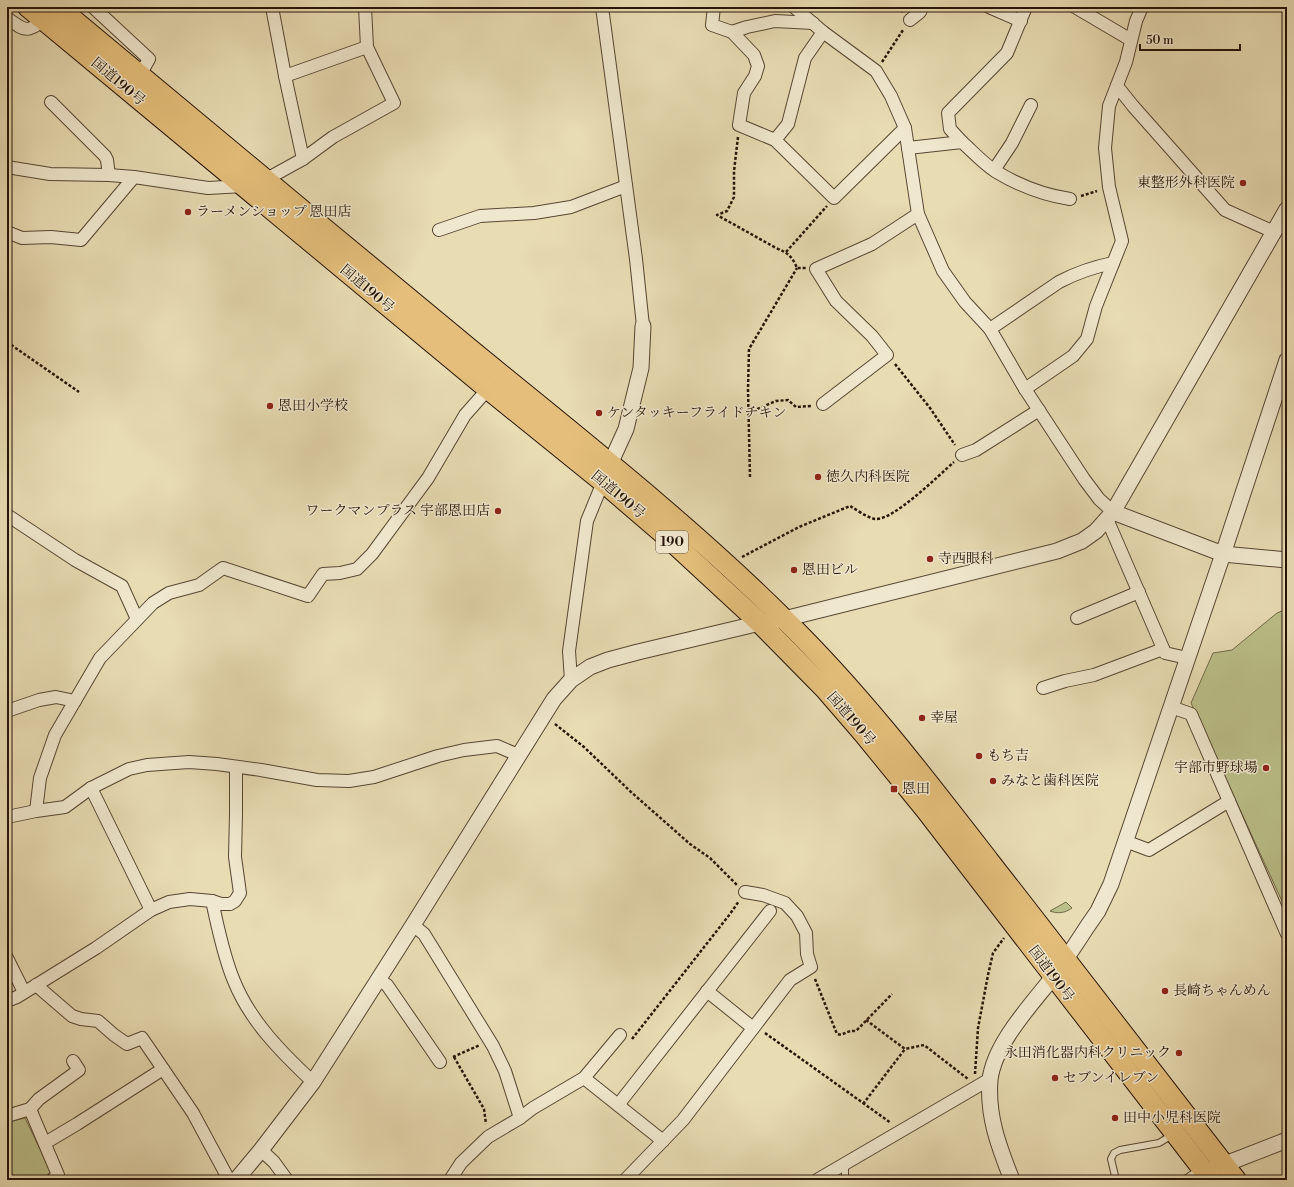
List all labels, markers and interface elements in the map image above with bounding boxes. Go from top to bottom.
scale bar [1140,26,1240,52]
text: 50 m [1146,33,1174,48]
street label: 国道190号 [87,54,149,110]
place label: 東整形外科医院 [1137,174,1235,192]
marker: 東整形外科医院 [1238,178,1248,188]
place label: ラーメンショップ 恩田店 [196,203,352,221]
marker: ラーメンショップ 恩田店 [183,207,193,217]
street label: 国道190号 [336,261,398,317]
place label: 恩田小学校 [278,397,348,415]
marker: 恩田小学校 [265,401,275,411]
place label: ケンタッキーフライドチキン [607,404,786,422]
marker: ケンタッキーフライドチキン [594,408,604,418]
street label: 国道190号 [587,467,649,523]
place label: 徳久内科医院 [826,468,910,486]
marker: 徳久内科医院 [813,472,823,482]
place label: ワークマンプラス 宇部恩田店 [306,502,490,520]
marker: ワークマンプラス 宇部恩田店 [493,506,503,516]
road number: 190 [656,531,688,553]
place label: 寺西眼科 [938,550,994,568]
marker: 寺西眼科 [925,554,935,564]
place label: 恩田ビル [802,561,858,579]
marker: 恩田ビル [789,565,799,575]
street label: 国道190号 [823,688,879,750]
place label: 幸屋 [930,709,958,727]
marker: 幸屋 [917,713,927,723]
place label: もち吉 [987,747,1029,765]
marker: もち吉 [974,751,984,761]
place label: 宇部市野球場 [1174,759,1258,777]
marker: 宇部市野球場 [1261,763,1271,773]
place label: みなと歯科医院 [1001,772,1099,790]
marker: みなと歯科医院 [988,776,998,786]
place label: 恩田 [902,780,930,798]
marker: 恩田 [889,784,899,794]
street label: 国道190号 [1024,943,1078,1005]
place label: 長崎ちゃんめん [1173,982,1271,1000]
marker: 長崎ちゃんめん [1160,986,1170,996]
place label: 永田消化器内科クリニック [1004,1044,1171,1062]
marker: 永田消化器内科クリニック [1174,1048,1184,1058]
place label: セブンイレブン [1063,1069,1159,1087]
marker: セブンイレブン [1050,1073,1060,1083]
place label: 田中小児科医院 [1123,1109,1221,1127]
marker: 田中小児科医院 [1110,1113,1120,1123]

